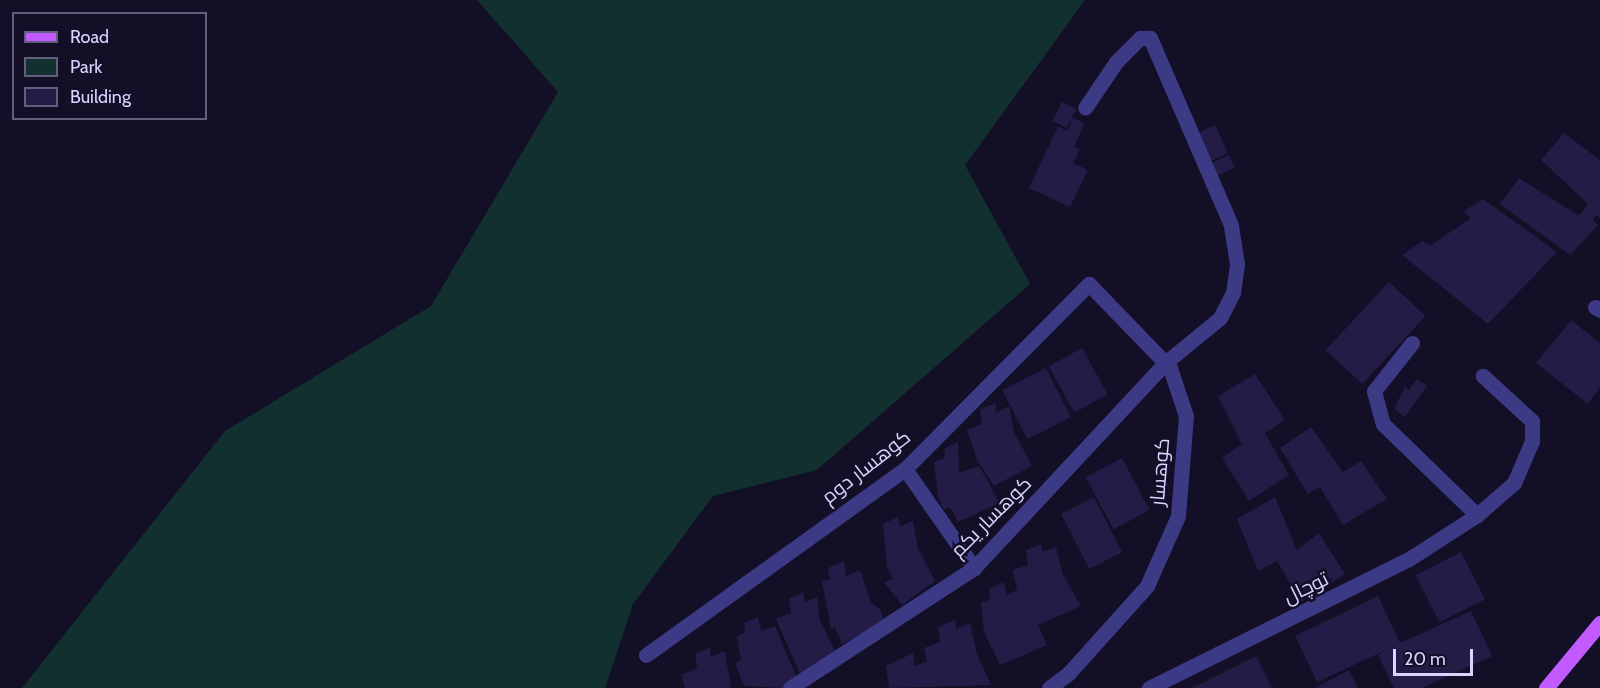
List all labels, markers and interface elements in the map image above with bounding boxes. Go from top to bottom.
legend [12,12,207,120]
text: Road [70,26,109,48]
text: Park [70,56,102,78]
text: Building [70,86,131,108]
street label: کوهسار دوم [817,425,915,509]
street label: کوهسار [1145,437,1175,507]
street label: کوهسار یکم [946,472,1036,562]
street label: توچال [1280,567,1332,609]
scale bar [1396,637,1476,675]
text: 20 m [1404,648,1446,670]

